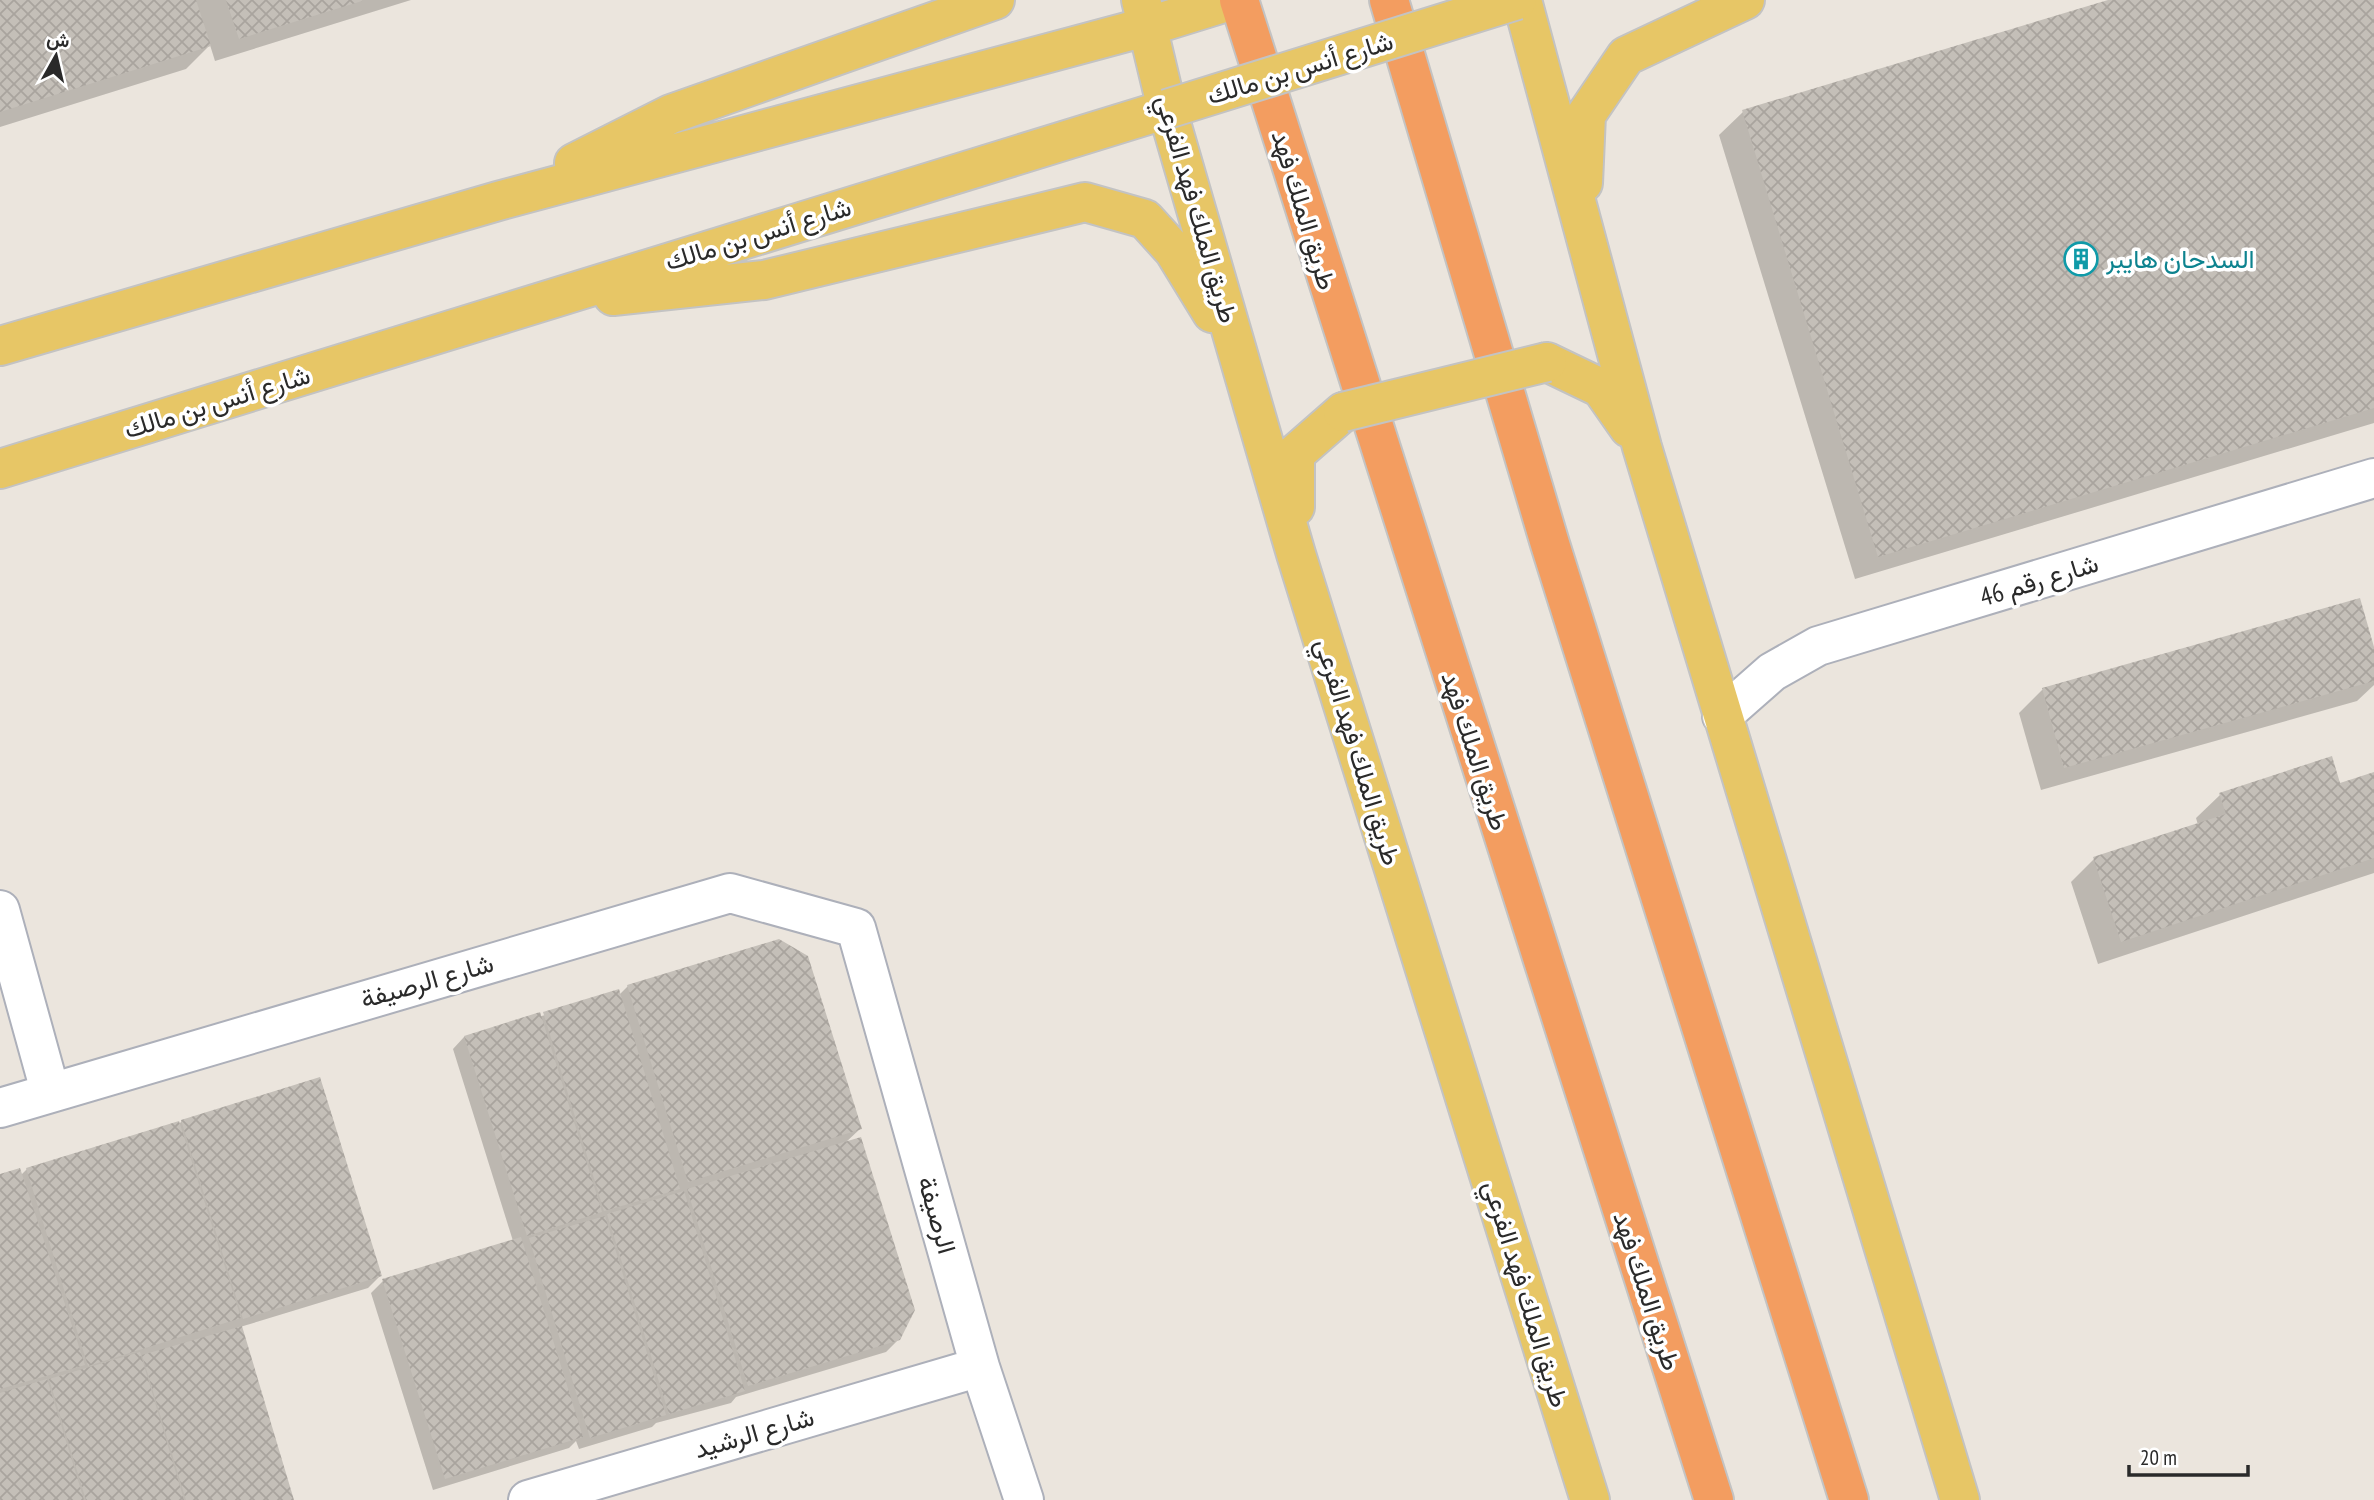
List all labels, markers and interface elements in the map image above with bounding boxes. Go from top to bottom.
north arrow [21,21,91,91]
street label: شارع أنس بن مالك [1203,24,1397,113]
text: ش [45,26,72,53]
street label: طريق الملك فهد الفرعي [1144,91,1246,328]
street label: طريق الملك فهد [1265,126,1344,294]
street label: شارع أنس بن مالك [661,190,855,279]
building icon: السدحان هايبر [2062,240,2100,278]
place label: السدحان هايبر [2105,242,2255,275]
street label: شارع أنس بن مالك [120,358,314,447]
street label: شارع رقم 46 [1976,546,2103,615]
street label: طريق الملك فهد الفرعي [1303,634,1409,871]
street label: طريق الملك فهد [1434,667,1517,834]
street label: شارع الرصيفة [356,946,498,1017]
street label: الرصيفة [911,1172,964,1257]
street label: طريق الملك فهد الفرعي [1471,1176,1577,1413]
street label: طريق الملك فهد [1606,1207,1689,1374]
street label: شارع الرشيد [690,1400,818,1467]
scale bar [2129,1434,2248,1478]
text: 20 m [2140,1444,2177,1471]

